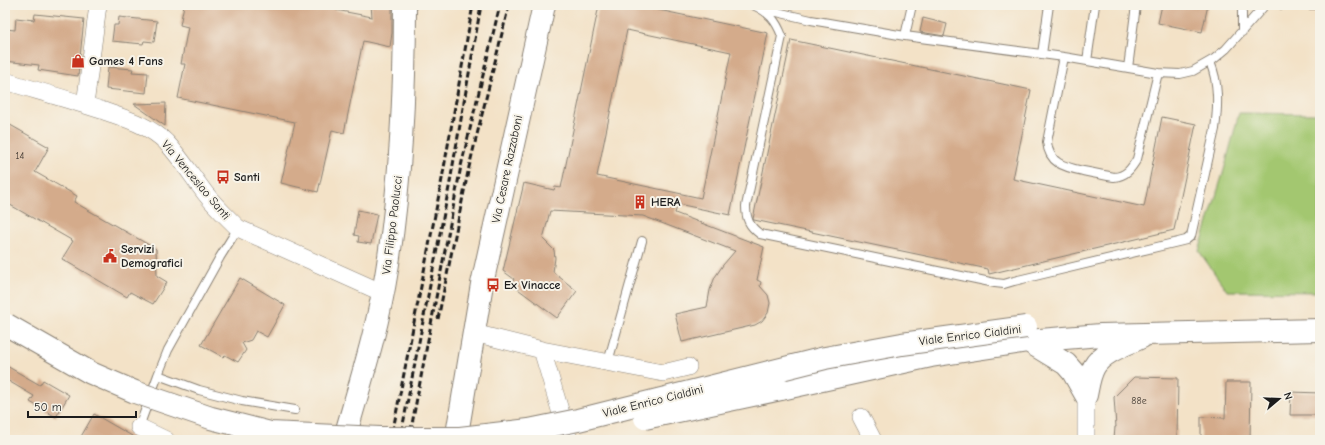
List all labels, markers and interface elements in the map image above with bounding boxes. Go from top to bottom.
shop icon: Games 4 Fans [70,53,86,69]
place label: Games 4 Fans [89,54,163,68]
street label: Via Cesare Razzaboni [489,114,525,224]
street label: Via Venceslao Santi [159,137,233,223]
house number: 14 [16,150,25,162]
bus stop icon: Santi [215,169,231,185]
place label: Santi [234,170,260,184]
street label: Via Filippo Paolucci [379,175,405,275]
building icon: HERA [632,194,648,210]
place label: HERA [651,195,681,209]
place label: Servizi Demografici [121,242,183,270]
public building icon: Servizi Demografici [102,248,118,264]
bus stop icon: Ex Vinacce [485,277,501,293]
place label: Ex Vinacce [504,278,561,292]
street label: Viale Enrico Cialdini [918,322,1022,348]
north arrow [1259,379,1299,419]
street label: Viale Enrico Cialdini [601,382,705,420]
text: N [1281,390,1295,401]
scale bar [28,393,136,419]
house number: 88e [1131,395,1147,407]
text: 50 m [34,400,62,414]

